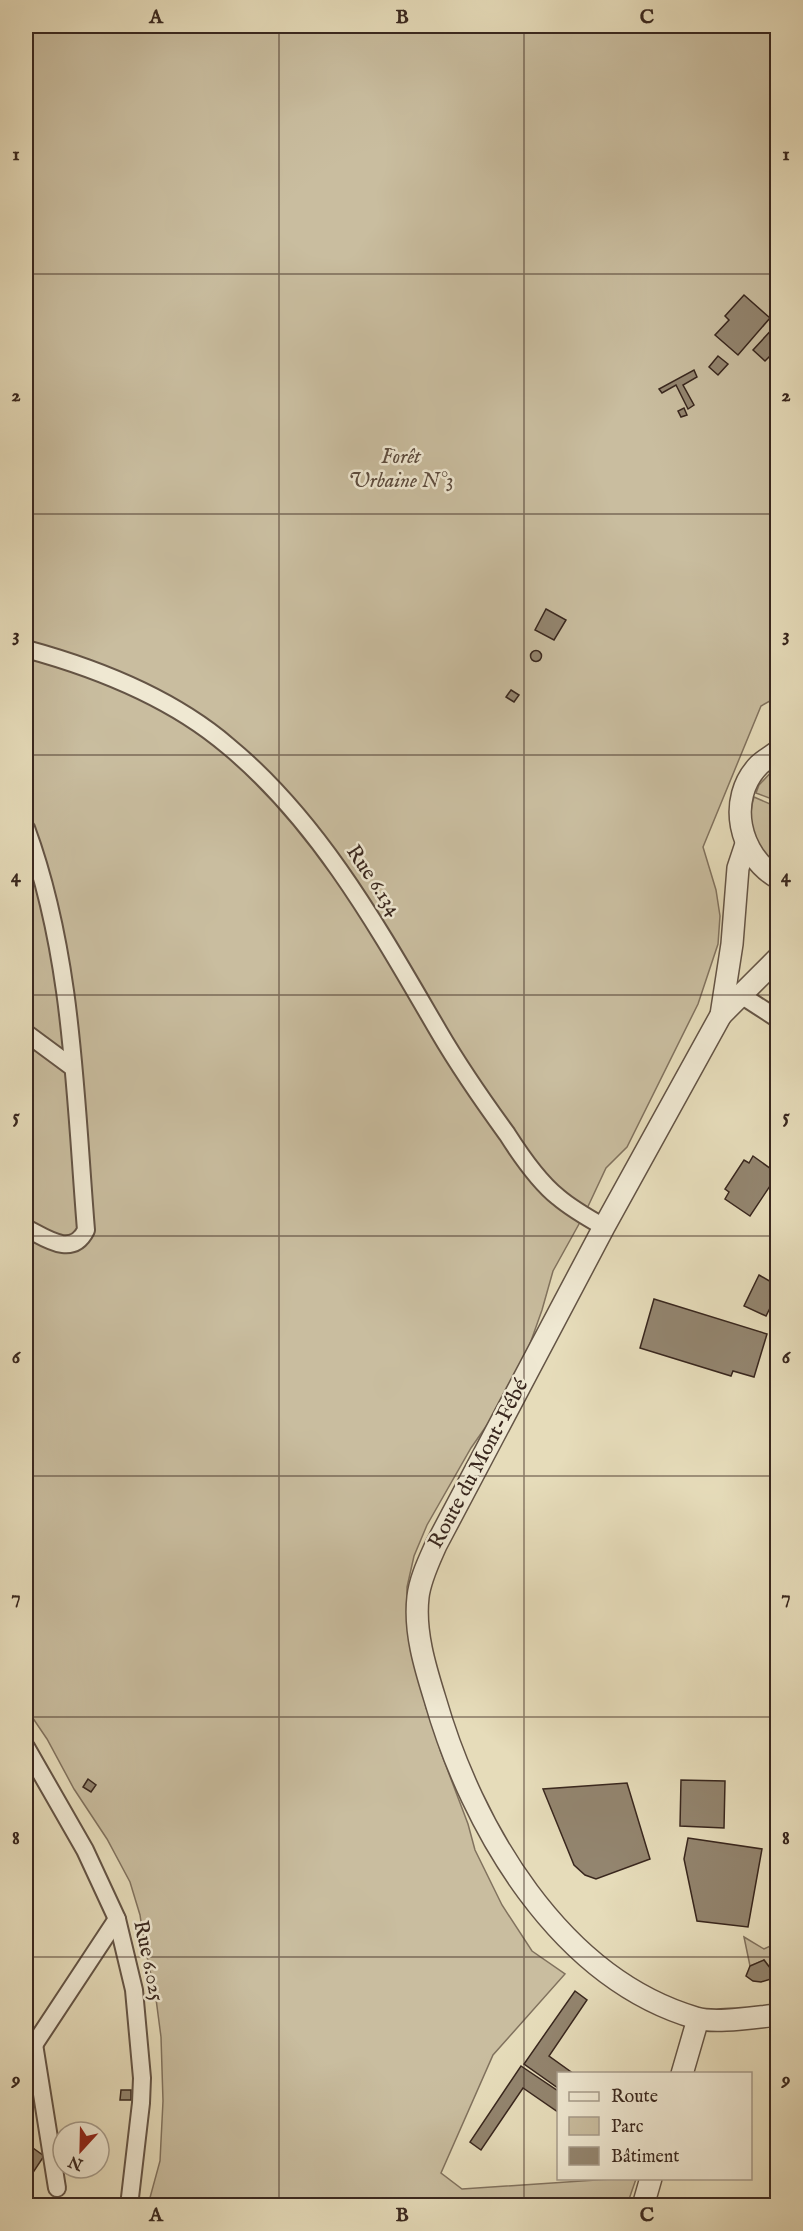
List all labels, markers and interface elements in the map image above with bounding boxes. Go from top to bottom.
text: A [148,5,164,30]
text: B [395,5,409,30]
text: C [640,5,654,30]
text: 1 [12,142,20,167]
text: 1 [782,142,790,167]
text: 2 [11,383,21,408]
text: 2 [781,383,791,408]
park label: Forêt Urbaine N°3 [348,444,454,495]
text: 3 [12,623,20,648]
text: 3 [782,623,790,648]
street label: Rue 6.134 [339,840,407,922]
text: 4 [11,864,22,889]
text: 4 [781,864,792,889]
text: 5 [12,1104,20,1129]
text: 5 [782,1104,790,1129]
text: 6 [12,1345,22,1370]
text: 6 [782,1345,792,1370]
street label: Route du Mont-Fébé [423,1374,535,1554]
text: 7 [11,1585,21,1610]
text: 7 [781,1585,791,1610]
text: 8 [12,1826,20,1851]
text: 8 [782,1826,790,1851]
street label: Rue 6.025 [126,1918,170,2004]
text: 9 [11,2067,21,2092]
text: 9 [781,2067,791,2092]
legend [557,2072,752,2180]
text: Route [611,2086,658,2109]
text: Parc [611,2116,644,2139]
north arrow [51,2120,111,2180]
text: Bâtiment [611,2146,680,2169]
text: N [66,2150,87,2174]
text: A [148,2203,164,2228]
text: B [395,2203,409,2228]
text: C [640,2203,654,2228]

